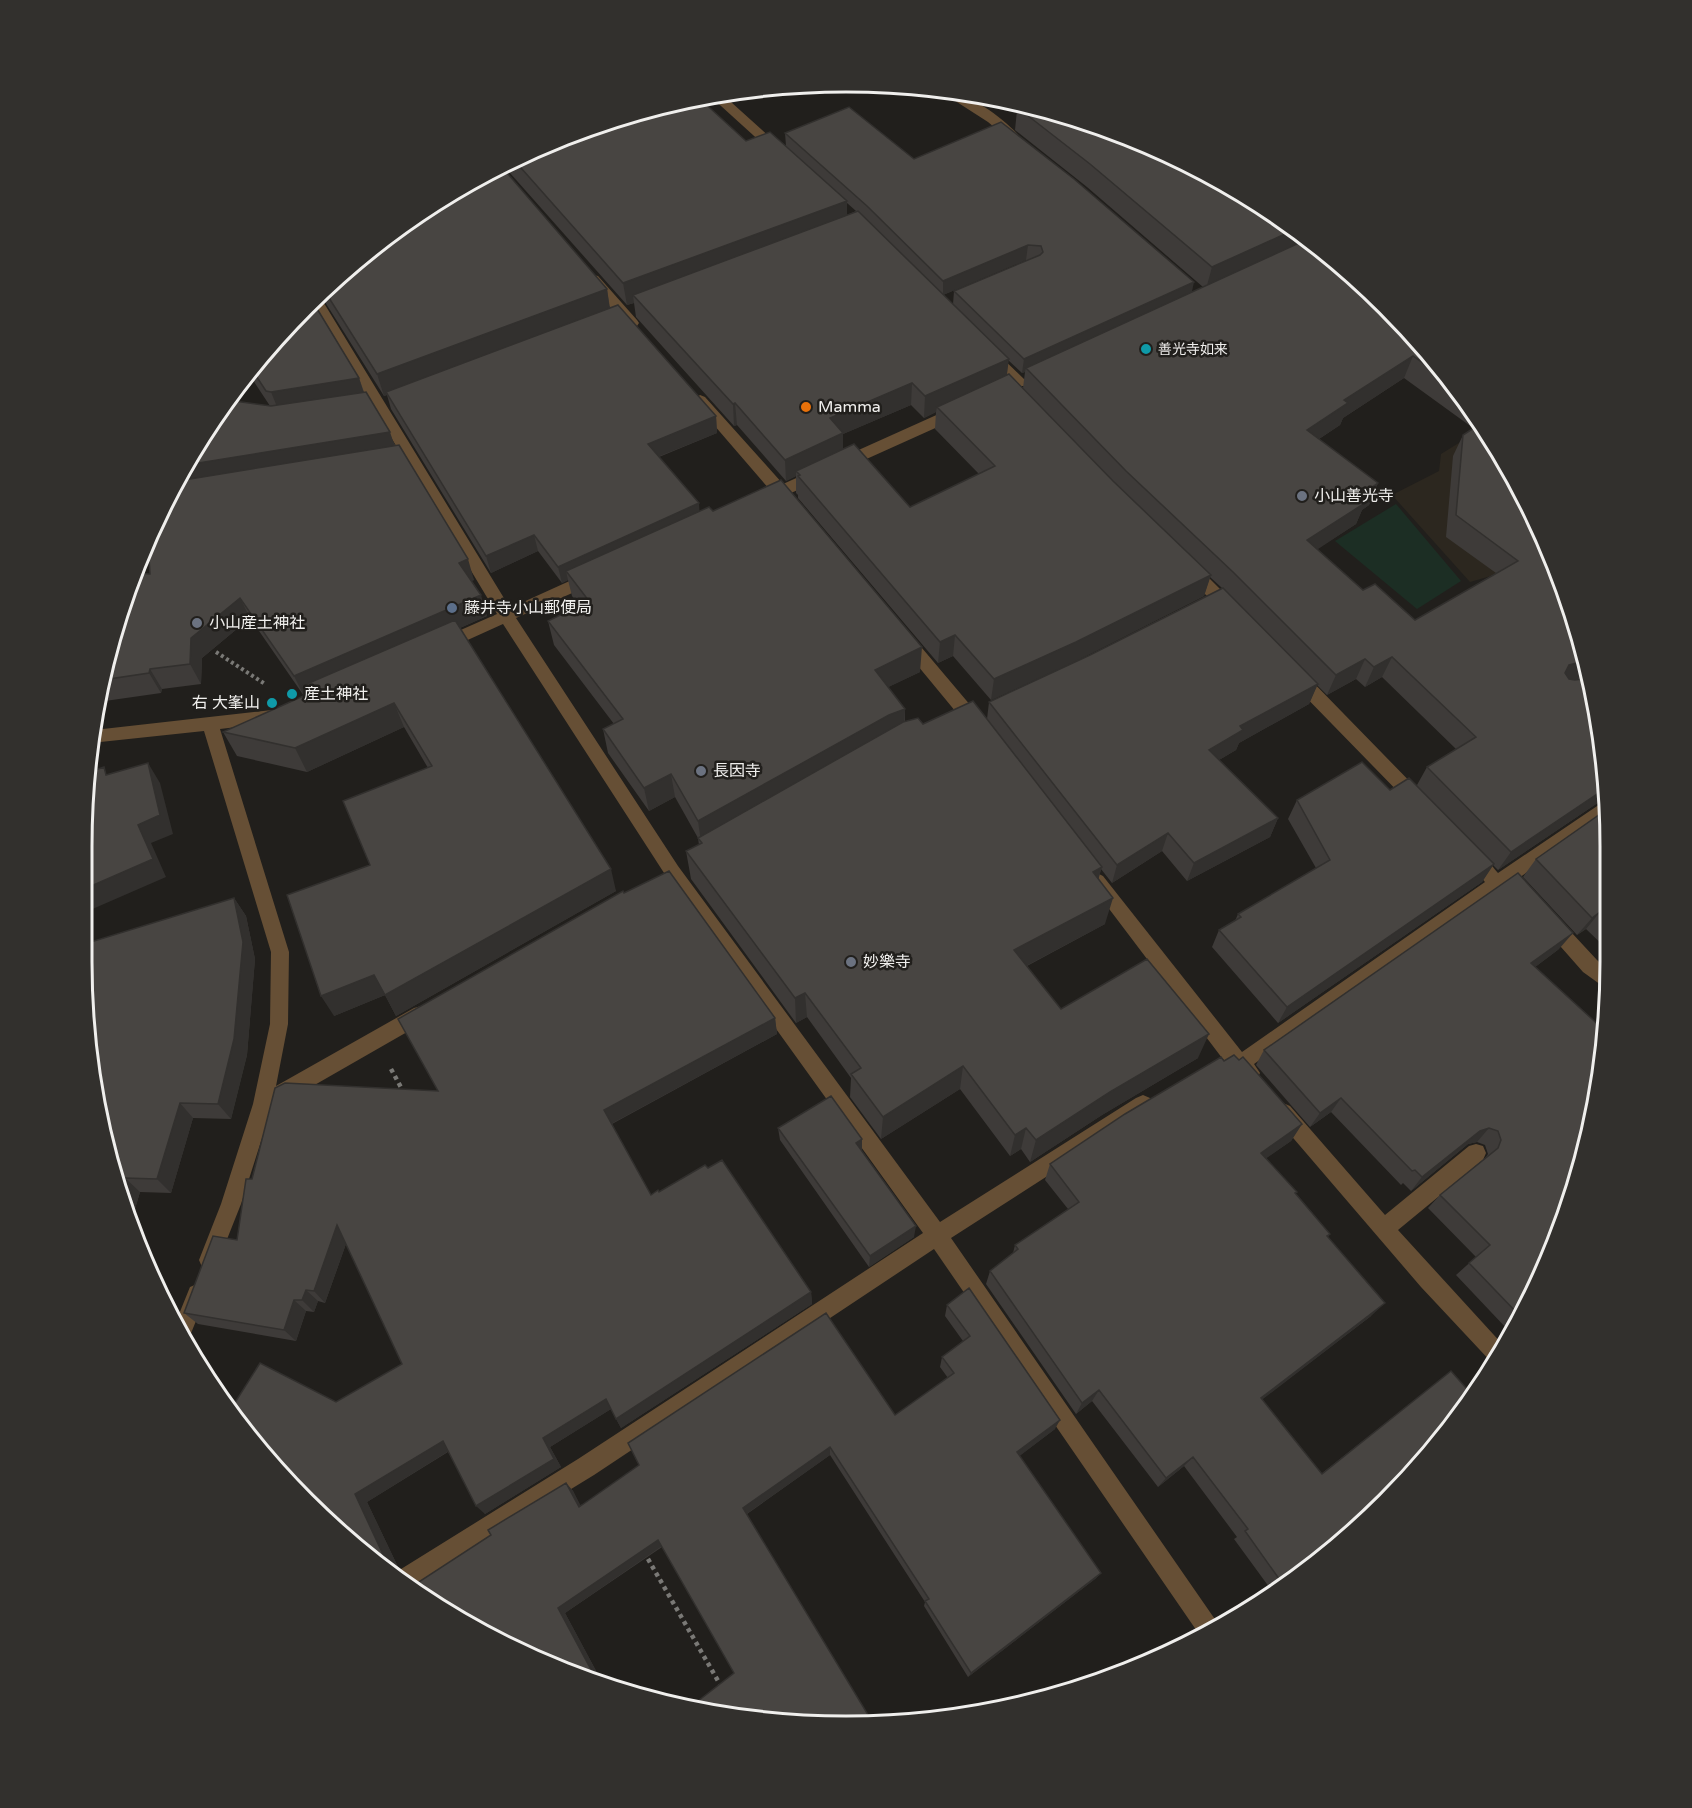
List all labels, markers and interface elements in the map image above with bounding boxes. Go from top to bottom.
place label: 善光寺如来 [1158,341,1228,358]
marker: 善光寺如来 [1139,342,1153,356]
place label: Mamma [818,397,881,417]
marker: Mamma [799,400,813,414]
place label: 小山善光寺 [1314,486,1394,506]
marker: 小山善光寺 [1295,489,1309,503]
place label: 藤井寺小山郵便局 [464,598,592,618]
marker: 藤井寺小山郵便局 [445,601,459,615]
place label: 小山産土神社 [209,613,305,633]
marker: 小山産土神社 [190,616,204,630]
place label: 産土神社 [304,684,368,704]
marker: 産土神社 [285,687,299,701]
place label: 右 大峯山 [192,693,260,713]
marker: 右 大峯山 [265,696,279,710]
place label: 長因寺 [713,761,761,781]
marker: 長因寺 [694,764,708,778]
place label: 妙樂寺 [863,952,911,972]
marker: 妙樂寺 [844,955,858,969]

